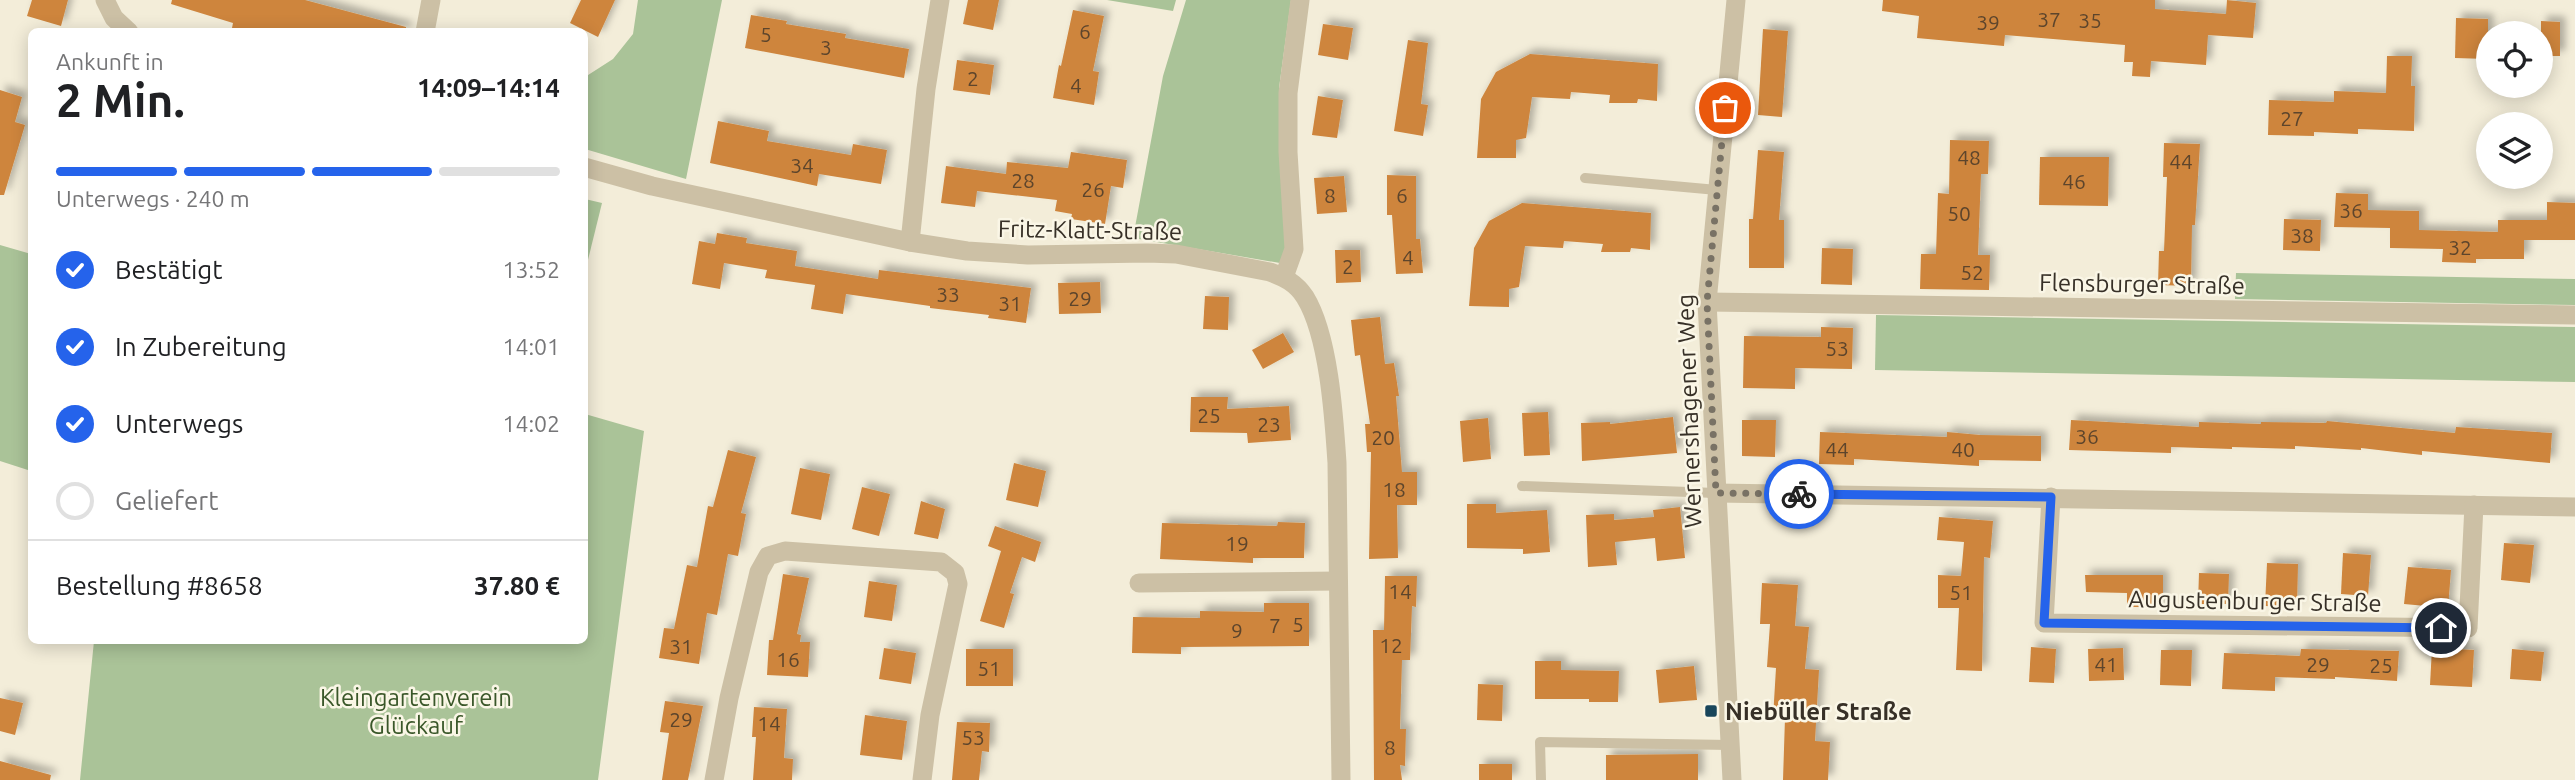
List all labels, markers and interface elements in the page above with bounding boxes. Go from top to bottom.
house number: 37 [2037,7,2061,31]
house number: 35 [2078,8,2102,32]
house number: 39 [1976,10,2000,34]
house number: 6 [1079,19,1091,43]
map controls [2476,21,2553,189]
button: locate [2476,21,2553,98]
house number: 5 [760,22,772,46]
house number: 3 [820,35,832,59]
text: Ankunft in [56,49,164,74]
house number: 2 [967,66,979,90]
text: 14:09–14:14 [417,73,560,102]
house number: 4 [1070,73,1082,97]
text: 2 Min. [56,74,185,126]
pin [1695,78,1755,138]
icon: bag [1706,89,1744,127]
house number: 27 [2280,106,2304,130]
button: layers [2476,112,2553,189]
house number: 48 [1957,145,1981,169]
house number: 44 [2169,149,2193,173]
house number: 34 [790,153,814,177]
house number: 28 [1011,168,1035,192]
house number: 46 [2062,169,2086,193]
house number: 26 [1081,177,1105,201]
house number: 8 [1324,183,1336,207]
house number: 6 [1396,183,1408,207]
text: Unterwegs · 240 m [56,186,250,211]
house number: 36 [2339,198,2363,222]
house number: 50 [1947,201,1971,225]
street label: Fritz-Klatt-Straße [998,215,1182,245]
house number: 38 [2290,223,2314,247]
house number: 32 [2448,235,2472,259]
house number: 4 [1402,245,1414,269]
icon: check [56,251,94,289]
house number: 2 [1342,254,1354,278]
text: Bestätigt [115,255,222,284]
text: 13:52 [502,257,560,282]
house number: 52 [1960,260,1984,284]
street label: Flensburger Straße [2039,269,2245,299]
house number: 33 [936,282,960,306]
house number: 29 [1068,286,1092,310]
house number: 31 [998,291,1022,315]
street label: Wernershagener Weg [1671,294,1707,528]
icon: check [56,328,94,366]
text: In Zubereitung [115,332,287,361]
text: 14:01 [502,334,560,359]
house number: 53 [1825,336,1849,360]
house number: 25 [1197,403,1221,427]
icon: check [56,405,94,443]
text: Unterwegs [115,409,243,438]
text: 14:02 [502,411,560,436]
house number: 23 [1257,412,1281,436]
house number: 36 [2075,424,2099,448]
house number: 20 [1371,425,1395,449]
house number: 44 [1825,437,1849,461]
house number: 40 [1951,437,1975,461]
courier [1764,459,1834,529]
icon: bike [1780,475,1818,513]
house number: 18 [1382,477,1406,501]
text: Geliefert [115,486,218,515]
house number: 19 [1225,531,1249,555]
text: Bestellung #8658 [56,571,263,600]
text: 37.80 € [474,571,560,600]
house number: 14 [1388,579,1412,603]
house number: 51 [1949,580,1973,604]
street label: Augustenburger Straße [2128,585,2382,617]
pin [2411,598,2471,658]
icon: home [2422,609,2460,647]
house number: 5 [1292,612,1304,636]
house number: 7 [1269,613,1281,637]
house number: 9 [1231,618,1243,642]
house number: 12 [1379,633,1403,657]
house number: 31 [669,634,693,658]
house number: 16 [776,647,800,671]
house number: 41 [2094,652,2118,676]
house number: 29 [2306,652,2330,676]
house number: 25 [2369,653,2393,677]
house number: 51 [977,656,1001,680]
park label: Kleingartenverein Glückauf [320,684,512,739]
place label: Niebüller Straße [1725,698,1912,725]
marker: Niebüller Straße [1703,703,1719,719]
house number: 29 [669,707,693,731]
house number: 14 [757,711,781,735]
house number: 53 [961,725,985,749]
house number: 8 [1384,735,1396,759]

